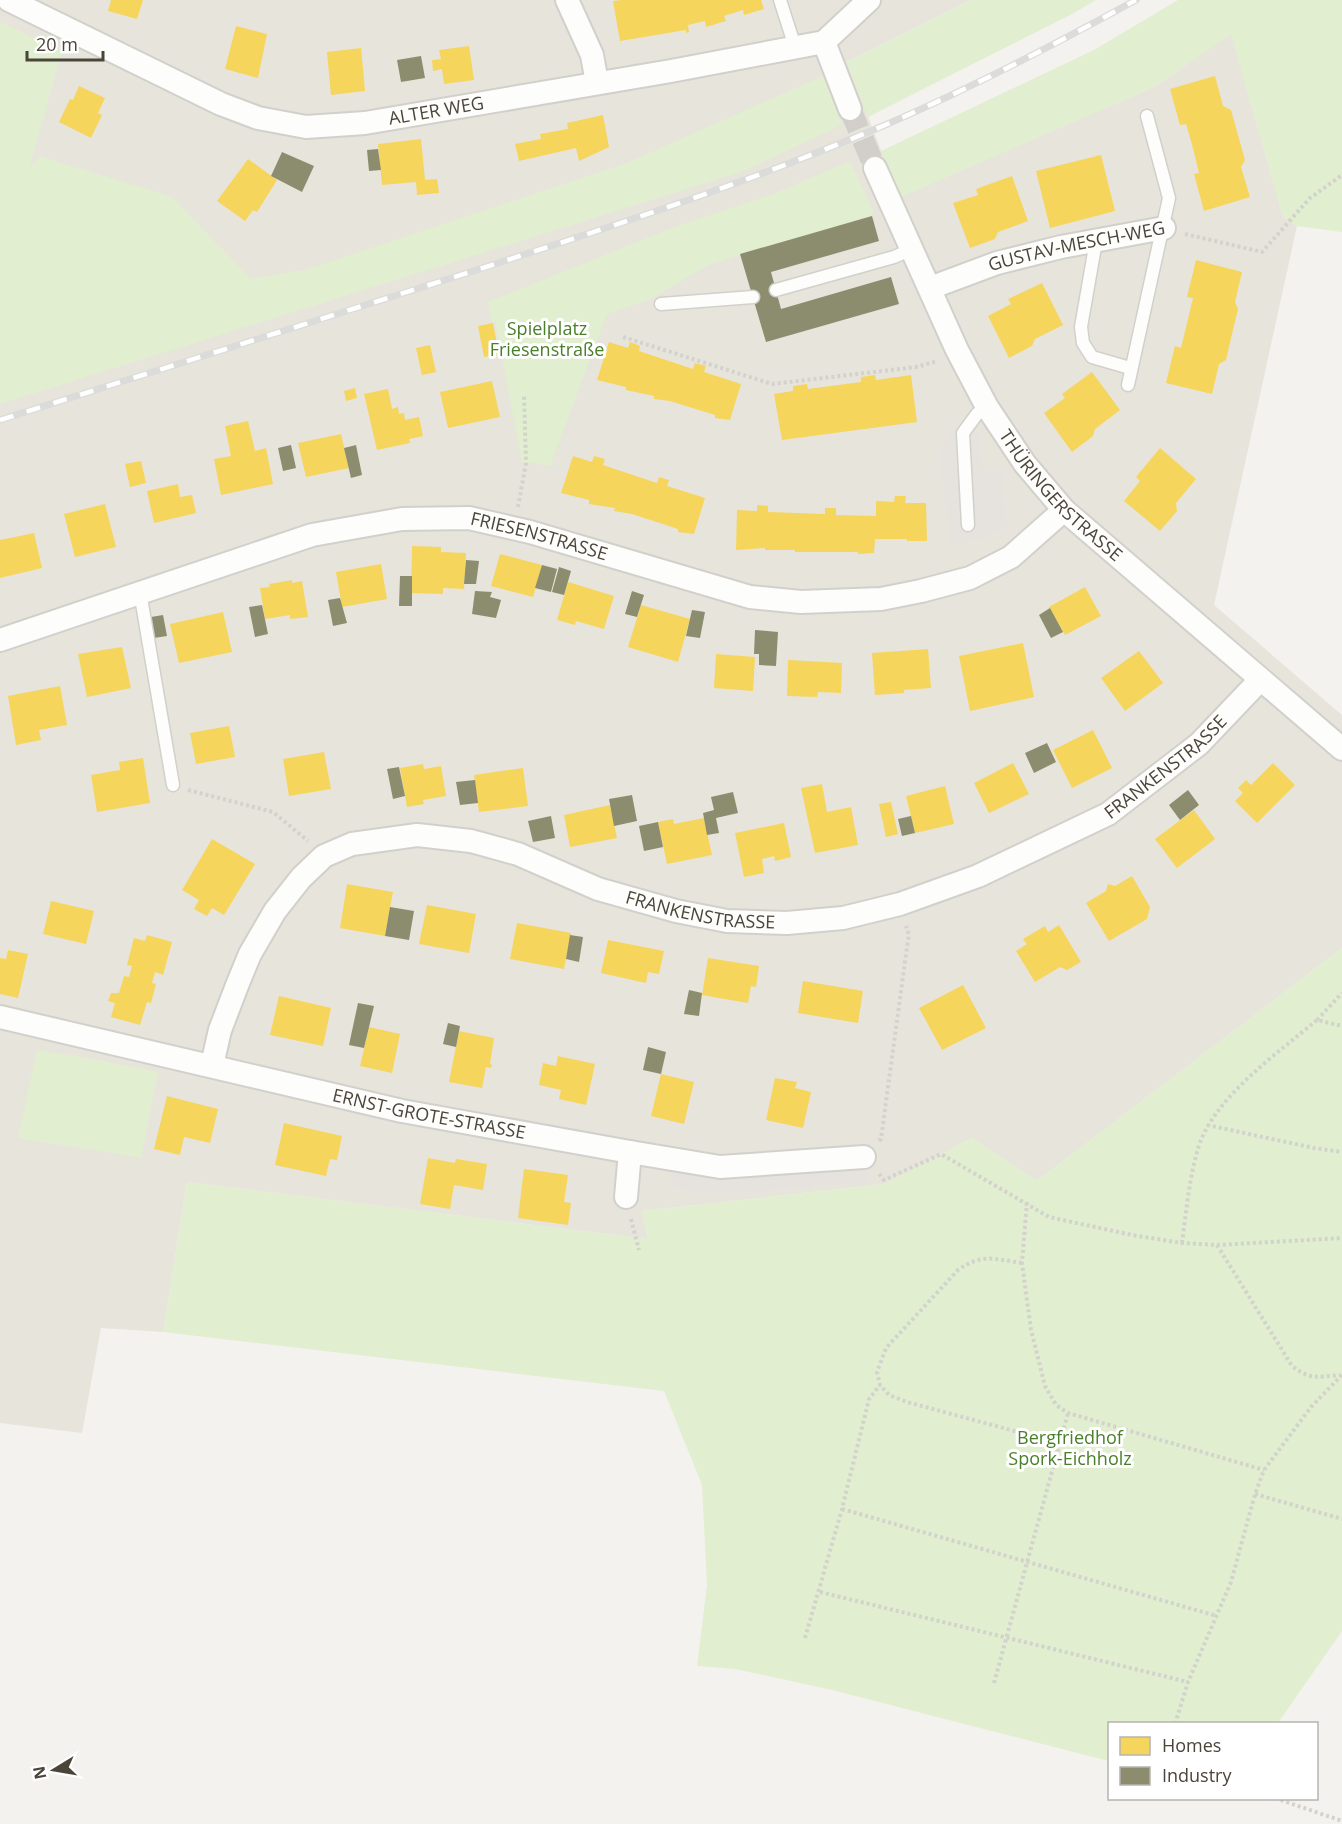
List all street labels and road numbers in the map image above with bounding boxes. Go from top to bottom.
street label: ALTER WEG [387,90,486,130]
street label: GUSTAV-MESCH-WEG [984,215,1167,276]
street label: THÜRINGERSTRASSE [994,425,1128,566]
street label: FRIESENSTRASSE [468,506,611,565]
street label: FRANKENSTRASSE [1099,709,1232,824]
street label: FRANKENSTRASSE [623,884,776,934]
street label: ERNST-GROTE-STRASSE [330,1082,528,1144]

